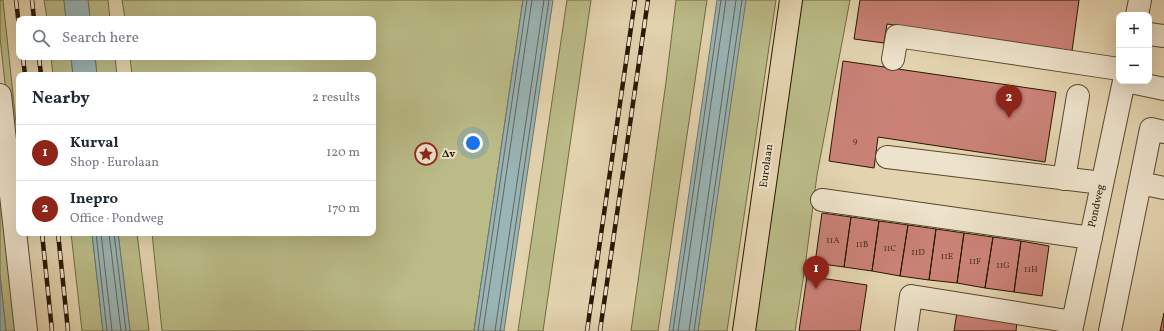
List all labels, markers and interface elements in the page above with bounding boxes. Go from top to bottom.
map controls [1116,12,1152,84]
button: + [1116,12,1152,48]
search box [16,16,376,60]
icon: search [30,27,52,49]
text: Search here [62,28,139,49]
button: − [1116,48,1152,84]
pin: 2 [996,85,1022,118]
text: Nearby [32,87,90,110]
text: 2 results [312,89,360,107]
text: Kurval [70,133,119,154]
your location [463,133,483,153]
house number: 9 [853,135,858,148]
place icon: ∆v [413,141,439,167]
street label: Eurolaan [757,143,778,189]
text: 1 [42,144,48,162]
text: 120 m [326,144,360,162]
place label: ∆v [442,147,455,162]
text: Shop · Eurolaan [70,154,159,172]
street label: Pondweg [1085,183,1109,229]
text: Inepro [70,189,118,210]
text: 2 [42,200,48,218]
text: 170 m [327,200,360,218]
text: Office · Pondweg [70,210,164,228]
house number: 11A [826,234,840,247]
house number: 11B [856,238,869,251]
house number: 11C [884,242,897,255]
house number: 11D [911,246,925,259]
house number: 11E [941,250,954,263]
house number: 11F [969,255,981,268]
pin: 1 [803,256,829,289]
house number: 11G [996,259,1010,272]
house number: 11H [1024,263,1038,276]

